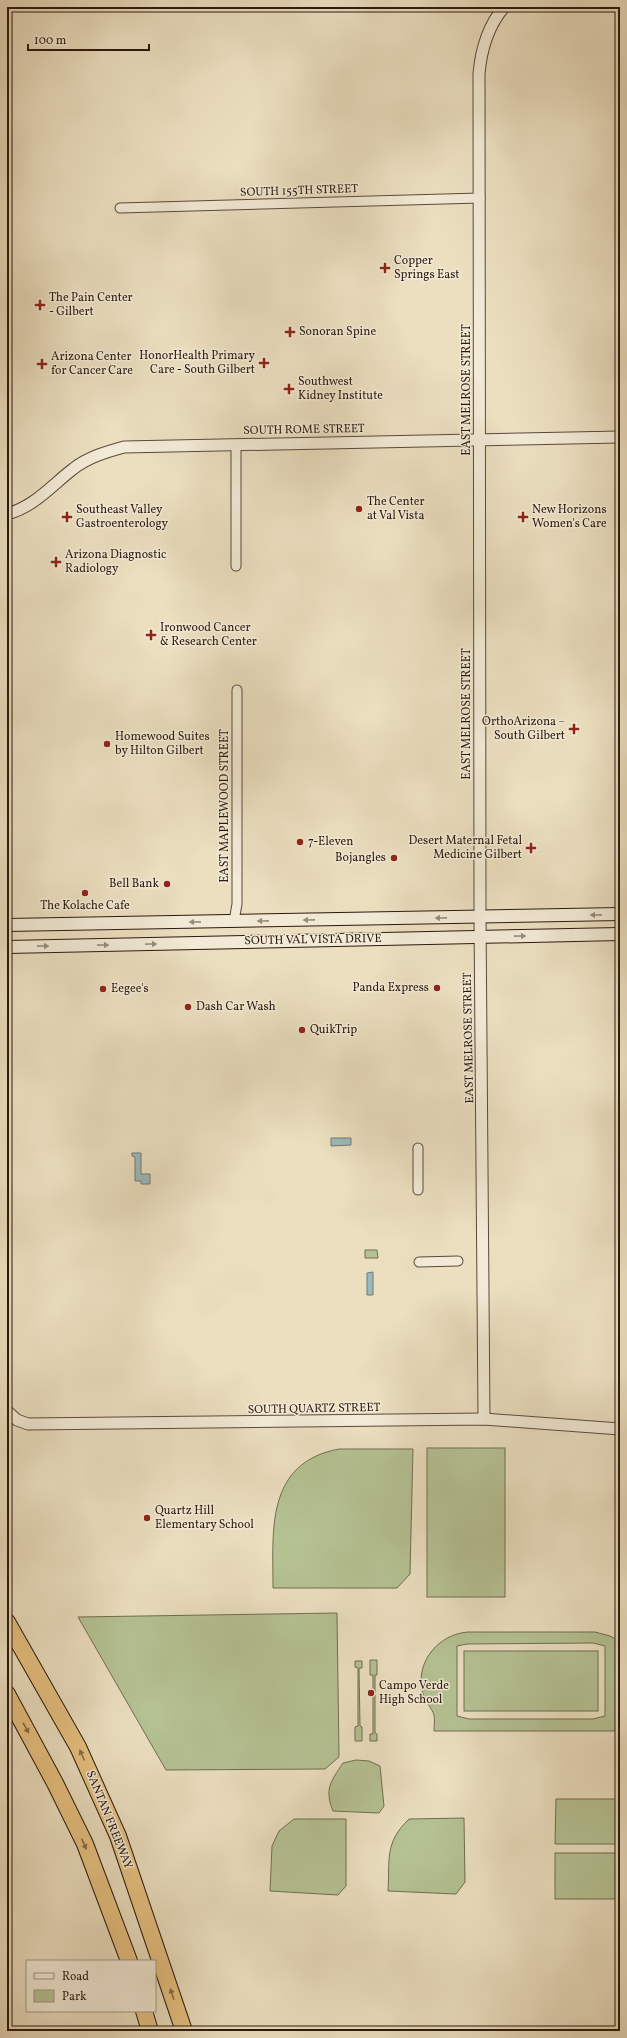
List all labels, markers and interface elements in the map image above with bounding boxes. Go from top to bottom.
scale bar [28,26,149,52]
text: 100 m [34,33,67,49]
street label: SOUTH 155TH STREET [240,181,358,201]
place label: Copper Springs East [394,253,460,283]
marker: Copper Springs East [379,262,391,274]
place label: The Pain Center - Gilbert [49,290,133,320]
marker: The Pain Center - Gilbert [34,299,46,311]
place label: Sonoran Spine [299,324,376,340]
street label: EAST MELROSE STREET [459,324,475,456]
marker: Sonoran Spine [284,326,296,338]
place label: HonorHealth Primary Care - South Gilbert [139,348,256,378]
place label: Arizona Center for Cancer Care [51,349,133,379]
marker: HonorHealth Primary Care - South Gilbert [258,357,270,369]
marker: Arizona Center for Cancer Care [36,358,48,370]
place label: Southwest Kidney Institute [298,374,383,404]
marker: Southwest Kidney Institute [283,383,295,395]
street label: SOUTH ROME STREET [243,421,365,439]
place label: The Center at Val Vista [367,494,425,524]
place label: Southeast Valley Gastroenterology [76,502,169,532]
place label: New Horizons Women's Care [532,502,607,532]
marker: The Center at Val Vista [354,504,364,514]
marker: Southeast Valley Gastroenterology [61,511,73,523]
marker: New Horizons Women's Care [517,511,529,523]
place label: Arizona Diagnostic Radiology [65,547,166,577]
marker: Arizona Diagnostic Radiology [50,556,62,568]
place label: Ironwood Cancer & Research Center [160,620,257,650]
marker: Ironwood Cancer & Research Center [145,629,157,641]
street label: EAST MELROSE STREET [459,648,475,780]
place label: OrthoArizona – South Gilbert [482,714,565,744]
marker: OrthoArizona – South Gilbert [568,723,580,735]
place label: Homewood Suites by Hilton Gilbert [115,729,210,759]
street label: EAST MAPLEWOOD STREET [217,729,233,883]
marker: Homewood Suites by Hilton Gilbert [102,739,112,749]
place label: Desert Maternal Fetal Medicine Gilbert [409,833,522,863]
place label: 7-Eleven [308,834,353,850]
marker: 7-Eleven [295,837,305,847]
marker: Desert Maternal Fetal Medicine Gilbert [525,842,537,854]
place label: Bojangles [335,850,386,866]
marker: Bojangles [389,853,399,863]
place label: Bell Bank [109,876,159,892]
marker: Bell Bank [162,879,172,889]
marker: The Kolache Cafe [80,888,90,898]
place label: The Kolache Cafe [40,898,130,914]
one-way arrow [589,912,602,918]
one-way arrow [434,915,447,921]
one-way arrow [302,917,315,923]
one-way arrow [256,918,269,924]
one-way arrow [188,919,201,925]
street label: SOUTH VAL VISTA DRIVE [244,931,382,949]
one-way arrow [514,933,527,939]
one-way arrow [145,941,158,947]
one-way arrow [97,942,110,948]
one-way arrow [37,943,50,949]
street label: EAST MELROSE STREET [460,972,478,1104]
place label: Panda Express [352,980,429,996]
place label: Eegee's [111,981,149,997]
marker: Panda Express [432,983,442,993]
marker: Eegee's [98,984,108,994]
place label: Dash Car Wash [196,999,276,1015]
marker: Dash Car Wash [183,1002,193,1012]
place label: QuikTrip [310,1022,357,1038]
marker: QuikTrip [297,1025,307,1035]
street label: SOUTH QUARTZ STREET [247,1400,381,1418]
place label: Quartz Hill Elementary School [155,1503,254,1533]
marker: Quartz Hill Elementary School [142,1513,152,1523]
place label: Campo Verde High School [379,1678,449,1708]
marker: Campo Verde High School [366,1688,376,1698]
one-way arrow [22,1722,29,1734]
one-way arrow [79,1749,85,1760]
street label: SANTAN FREEWAY [82,1768,136,1872]
one-way arrow [82,1839,88,1851]
legend [26,1960,156,2012]
text: Road [62,1969,89,1985]
one-way arrow [168,1988,174,2000]
text: Park [62,1989,87,2005]

